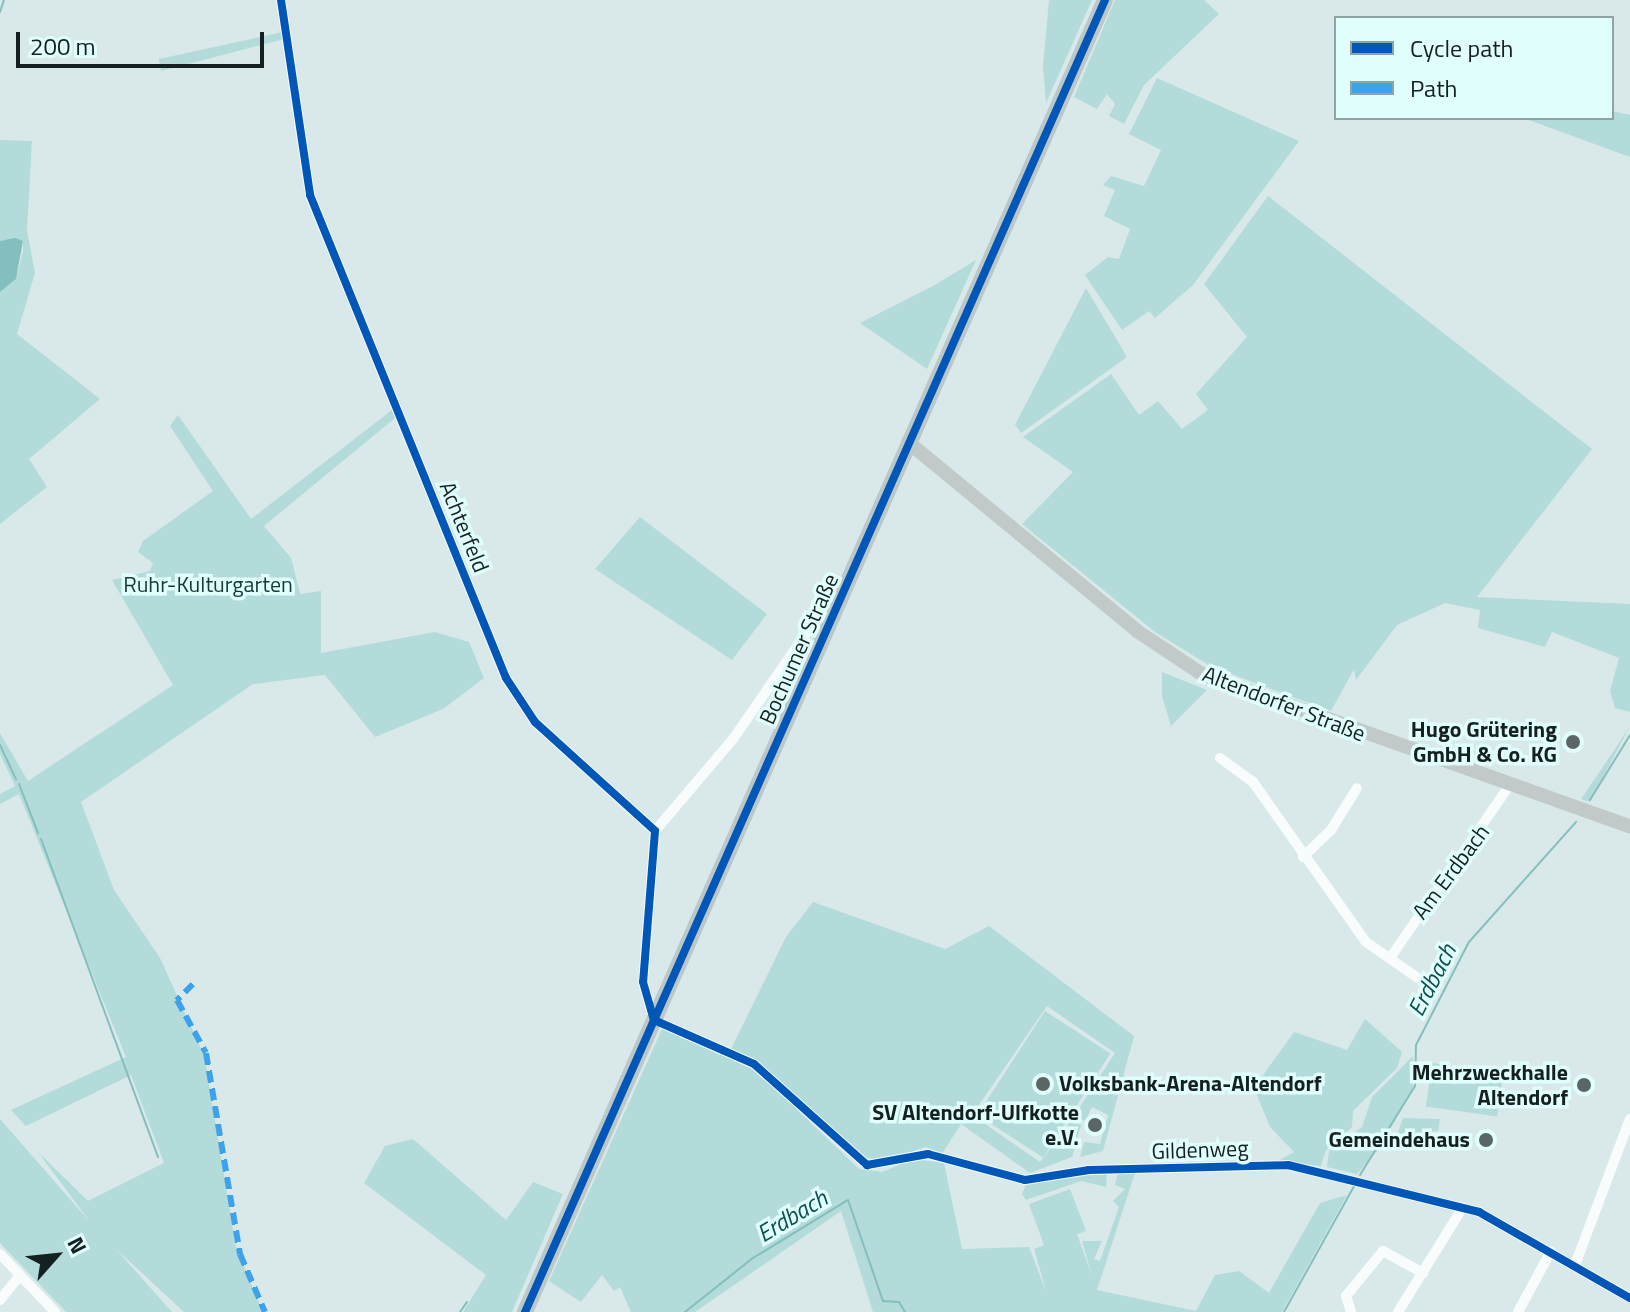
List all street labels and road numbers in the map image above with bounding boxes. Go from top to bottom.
street label: Achterfeld [434,478,494,576]
street label: Bochumer Straße [754,570,844,728]
street label: Altendorfer Straße [1199,661,1369,747]
street label: Am Erdbach [1407,820,1495,924]
street label: Gildenweg [1151,1135,1249,1165]

